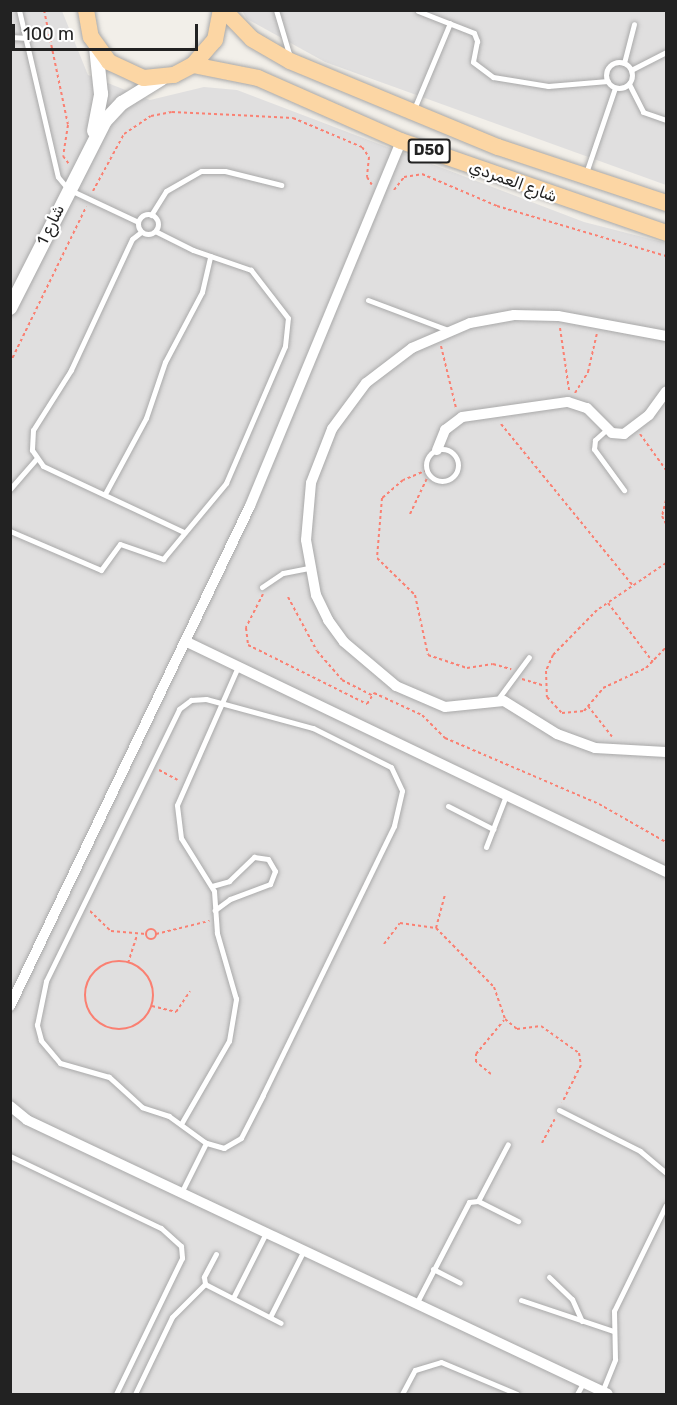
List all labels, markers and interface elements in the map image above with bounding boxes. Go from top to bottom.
scale bar [15,12,201,50]
text: 100 m [23,23,74,45]
road number: D50 [406,139,452,163]
street label: شارع العمردي [466,157,560,207]
street label: شارع 1 [33,202,69,248]

